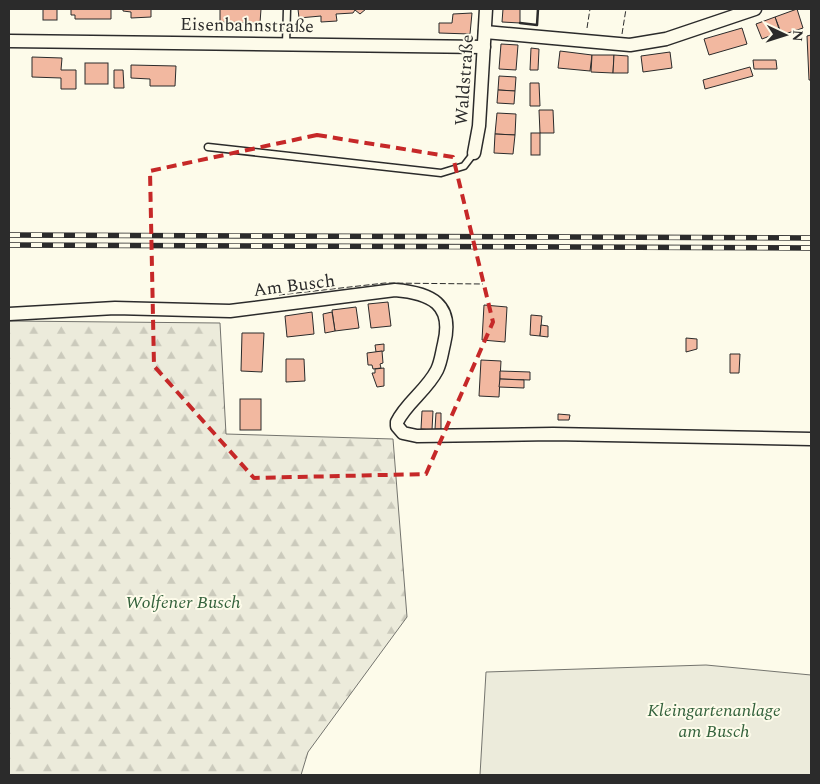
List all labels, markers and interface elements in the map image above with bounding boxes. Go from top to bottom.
north arrow [760,10,810,60]
street label: Eisenbahnstraße [180,11,314,40]
text: N [787,29,808,42]
street label: Waldstraße [448,34,481,126]
street label: Am Busch [252,267,337,304]
park label: Wolfener Busch [125,589,241,616]
park label: Kleingartenanlage am Busch [647,697,781,745]

